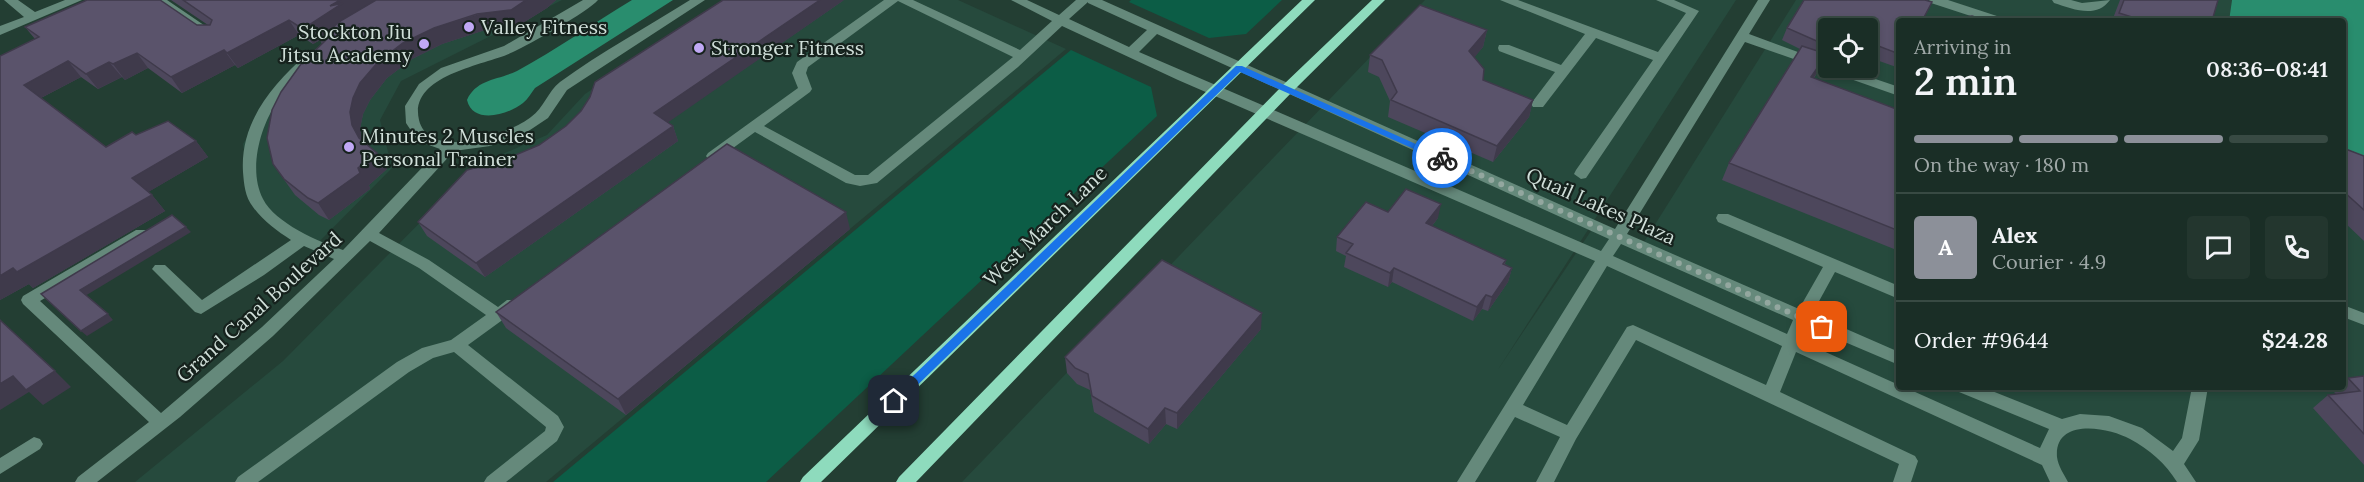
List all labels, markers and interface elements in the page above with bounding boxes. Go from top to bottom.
place label: Valley Fitness [480,14,607,39]
map controls [1818,18,1878,78]
button: locate [1818,18,1878,78]
place label: Stockton Jiu Jitsu Academy [279,19,412,67]
marker: Valley Fitness [462,20,476,34]
text: Arriving in [1914,34,2011,59]
place label: Stronger Fitness [711,35,864,60]
marker: Stockton Jiu Jitsu Academy [417,37,431,51]
marker: Stronger Fitness [692,41,706,55]
text: 08:36–08:41 [2206,55,2328,83]
text: 2 min [1914,56,2017,106]
place label: Minutes 2 Muscles Personal Trainer [361,123,534,171]
courier [1412,128,1472,188]
marker: Minutes 2 Muscles Personal Trainer [342,140,356,154]
icon: bike [1426,142,1459,175]
text: On the way · 180 m [1914,152,2089,177]
street label: West March Lane [977,160,1112,291]
street label: Quail Lakes Plaza [1523,161,1680,250]
button: chat [2187,216,2250,279]
button: phone [2265,216,2328,279]
text: Alex [1992,221,2037,249]
street label: Grand Canal Boulevard [171,226,347,387]
text: A [1938,233,1953,261]
text: Courier · 4.9 [1992,249,2106,274]
pin [1796,301,1847,352]
icon: bag [1805,310,1838,343]
text: Order #9644 [1914,326,2049,354]
text: $24.28 [2262,326,2328,354]
pin [868,375,919,426]
icon: home [877,384,910,417]

